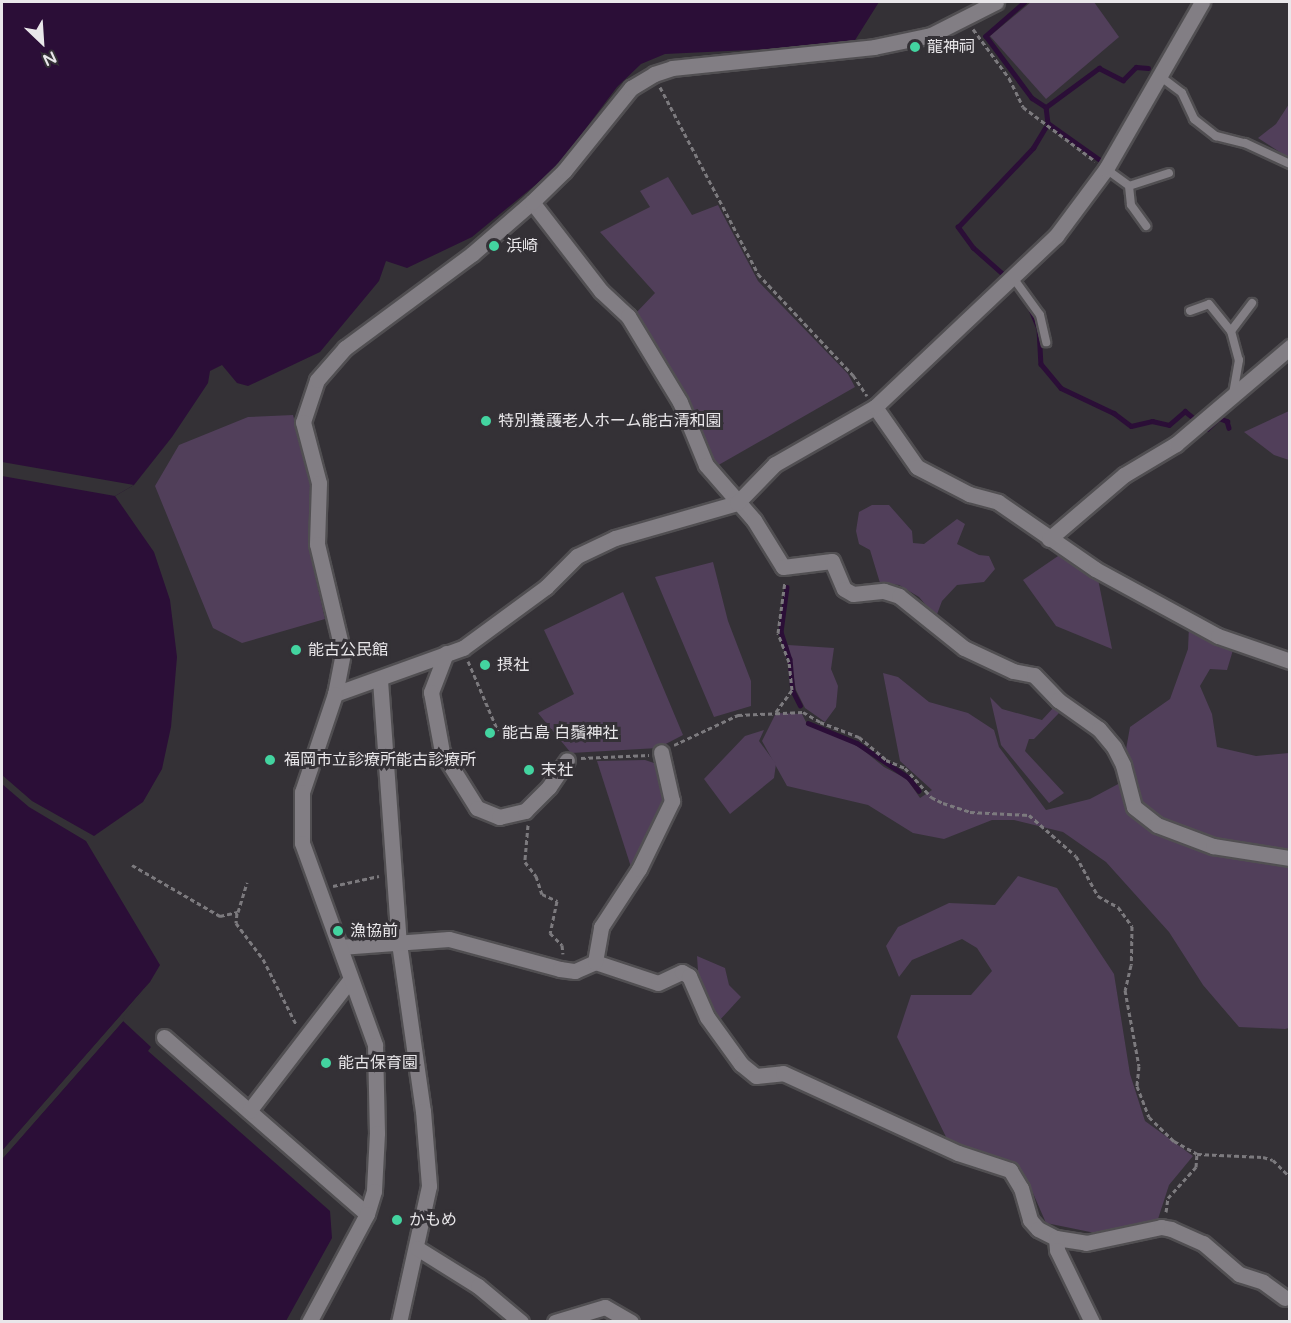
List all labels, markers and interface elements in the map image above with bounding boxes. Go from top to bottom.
north arrow [12,12,72,72]
place label: 龍神祠 [927,37,975,57]
marker: 龍神祠 [908,40,922,54]
text: N [40,47,60,70]
place label: 浜崎 [506,236,538,256]
marker: 浜崎 [487,239,501,253]
place label: 特別養護老人ホーム能古清和園 [498,411,722,431]
marker: 特別養護老人ホーム能古清和園 [479,414,493,428]
place label: 能古公民館 [308,640,388,660]
marker: 能古公民館 [289,643,303,657]
place label: 摂社 [497,655,529,675]
marker: 摂社 [478,658,492,672]
place label: 能古島 白鬚神社 [502,723,618,743]
marker: 能古島 白鬚神社 [483,726,497,740]
place label: 福岡市立診療所能古診療所 [284,750,476,770]
marker: 福岡市立診療所能古診療所 [261,751,279,769]
place label: 末社 [541,760,573,780]
marker: 末社 [522,763,536,777]
place label: 漁協前 [350,921,398,941]
marker: 漁協前 [331,924,345,938]
place label: 能古保育園 [338,1053,418,1073]
marker: 能古保育園 [319,1056,333,1070]
place label: かもめ [409,1210,457,1230]
marker: かもめ [390,1213,404,1227]

